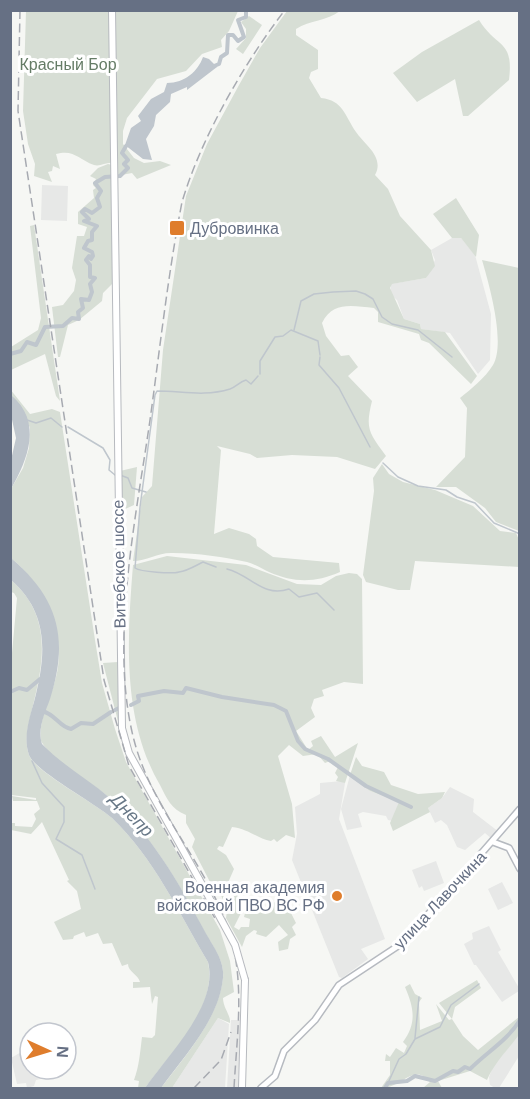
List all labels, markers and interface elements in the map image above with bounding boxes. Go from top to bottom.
park label: Красный Бор [19,56,117,73]
marker: Дубровинка [168,219,186,237]
place label: Дубровинка [190,220,279,237]
street label: Витебское шоссе [109,500,129,628]
water label: Днепр [105,788,157,841]
street label: улица Лавочкина [391,848,489,952]
place label: Военная академия войсковой ПВО ВС РФ [157,879,325,914]
marker: Военная академия войсковой ПВО ВС РФ [330,889,344,903]
north arrow [18,1021,78,1081]
text: N [54,1046,71,1058]

